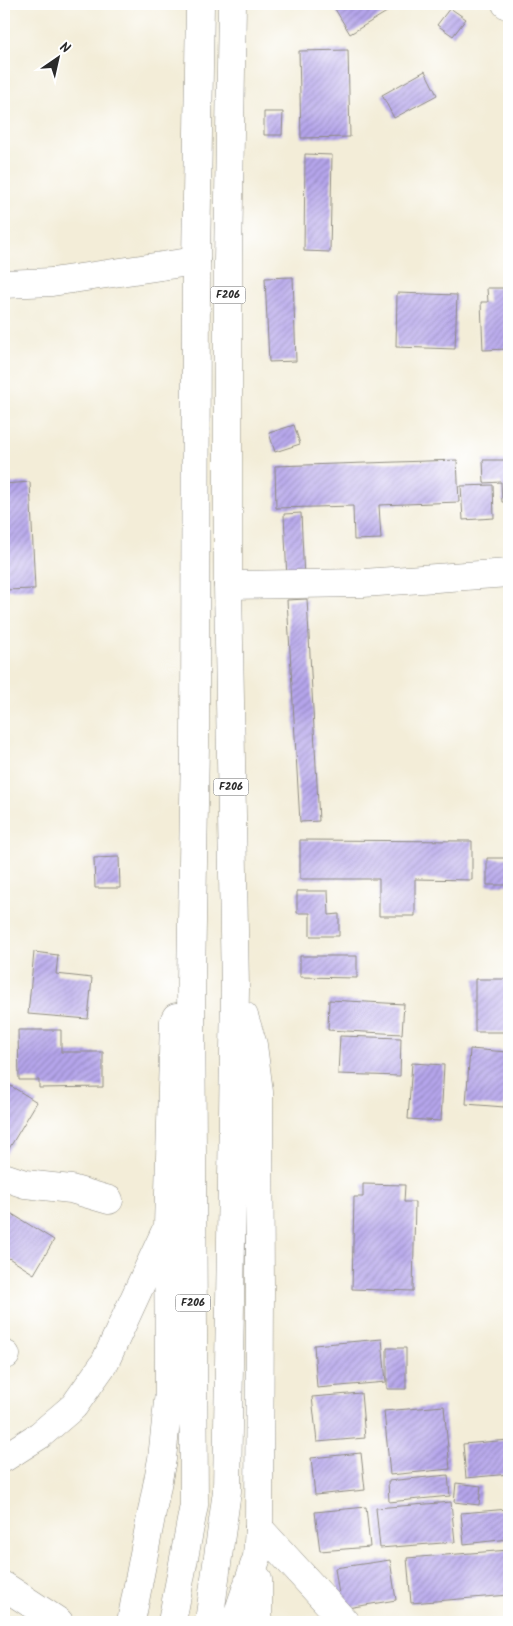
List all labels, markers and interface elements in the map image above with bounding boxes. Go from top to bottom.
north arrow [32,32,82,82]
text: N [55,36,75,60]
road number: F206 [210,286,246,304]
road number: F206 [214,779,248,796]
road number: F206 [176,1295,210,1312]

